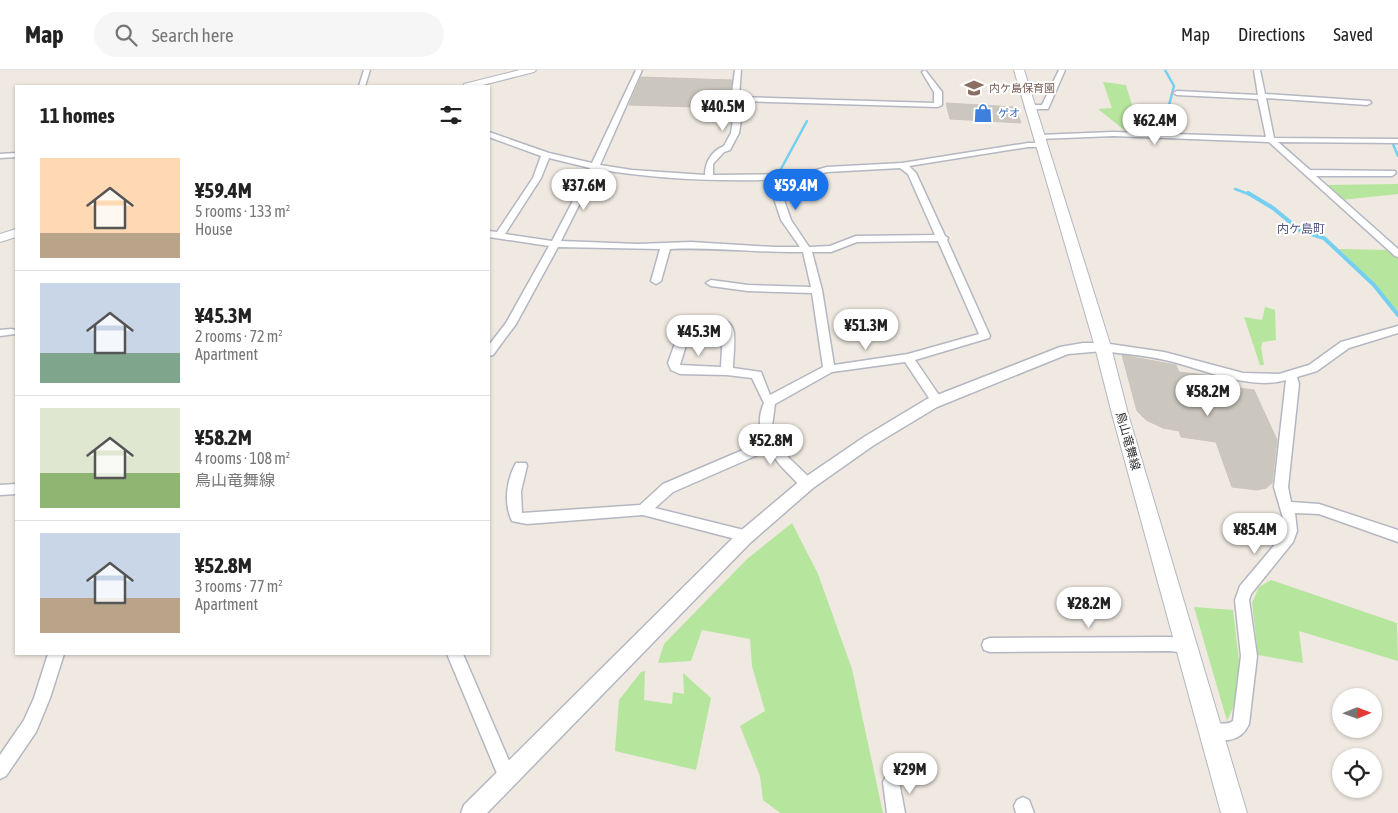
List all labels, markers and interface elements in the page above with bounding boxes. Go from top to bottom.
search box [94,12,444,57]
text: Map [25,21,64,48]
icon: search [112,21,140,49]
text: Search here [152,24,234,46]
text: Map [1181,24,1210,45]
text: Directions [1238,24,1305,45]
text: Saved [1333,24,1373,45]
school or university icon: 内ケ島保育園 [963,77,985,99]
place label: 内ケ島保育園 [989,82,1055,94]
pin: ¥40.5M [682,90,764,132]
text: ¥40.5M [701,97,745,115]
icon: filters [437,101,465,129]
shop icon: ゲオ [972,102,994,124]
text: 11 homes [40,103,115,127]
pin: ¥62.4M [1114,104,1196,146]
place label: ゲオ [998,107,1020,119]
text: ¥62.4M [1133,111,1177,129]
pin: ¥37.6M [543,168,625,211]
pin: ¥59.4M [755,168,837,211]
text: ¥37.6M [562,176,606,194]
text: ¥59.4M [774,176,818,194]
icon: home [80,178,140,238]
text: ¥59.4M [195,178,252,202]
text: 5 rooms · 133 m² [195,202,290,220]
text: House [195,220,232,238]
district label: 内ケ島町 [1277,222,1325,236]
icon: home [80,303,140,363]
text: ¥45.3M [195,303,252,327]
pin: ¥51.3M [825,308,907,351]
pin: ¥45.3M [658,314,740,357]
text: ¥51.3M [844,316,888,334]
text: ¥45.3M [677,322,721,340]
text: 2 rooms · 72 m² [195,327,283,345]
text: Apartment [195,345,258,363]
pin: ¥58.2M [1167,374,1249,417]
text: ¥58.2M [1186,382,1230,400]
street label: 鳥山竜舞線 [1113,410,1143,472]
pin: ¥52.8M [730,424,812,466]
text: ¥58.2M [195,425,252,449]
icon: home [80,428,140,488]
text: ¥52.8M [749,431,793,449]
text: 4 rooms · 108 m² [195,449,290,467]
text: 鳥山竜舞線 [195,471,275,489]
pin: ¥85.4M [1214,512,1296,555]
text: ¥85.4M [1233,520,1277,538]
icon: home [80,553,140,613]
text: ¥52.8M [195,553,252,577]
text: 3 rooms · 77 m² [195,577,283,595]
pin: ¥28.2M [1048,586,1130,629]
text: ¥28.2M [1067,594,1111,612]
text: Apartment [195,595,258,613]
north arrow [1332,688,1382,738]
map controls [1332,688,1382,798]
button: locate [1332,748,1382,798]
pin: ¥29M [880,752,940,795]
text: ¥29M [894,760,926,778]

